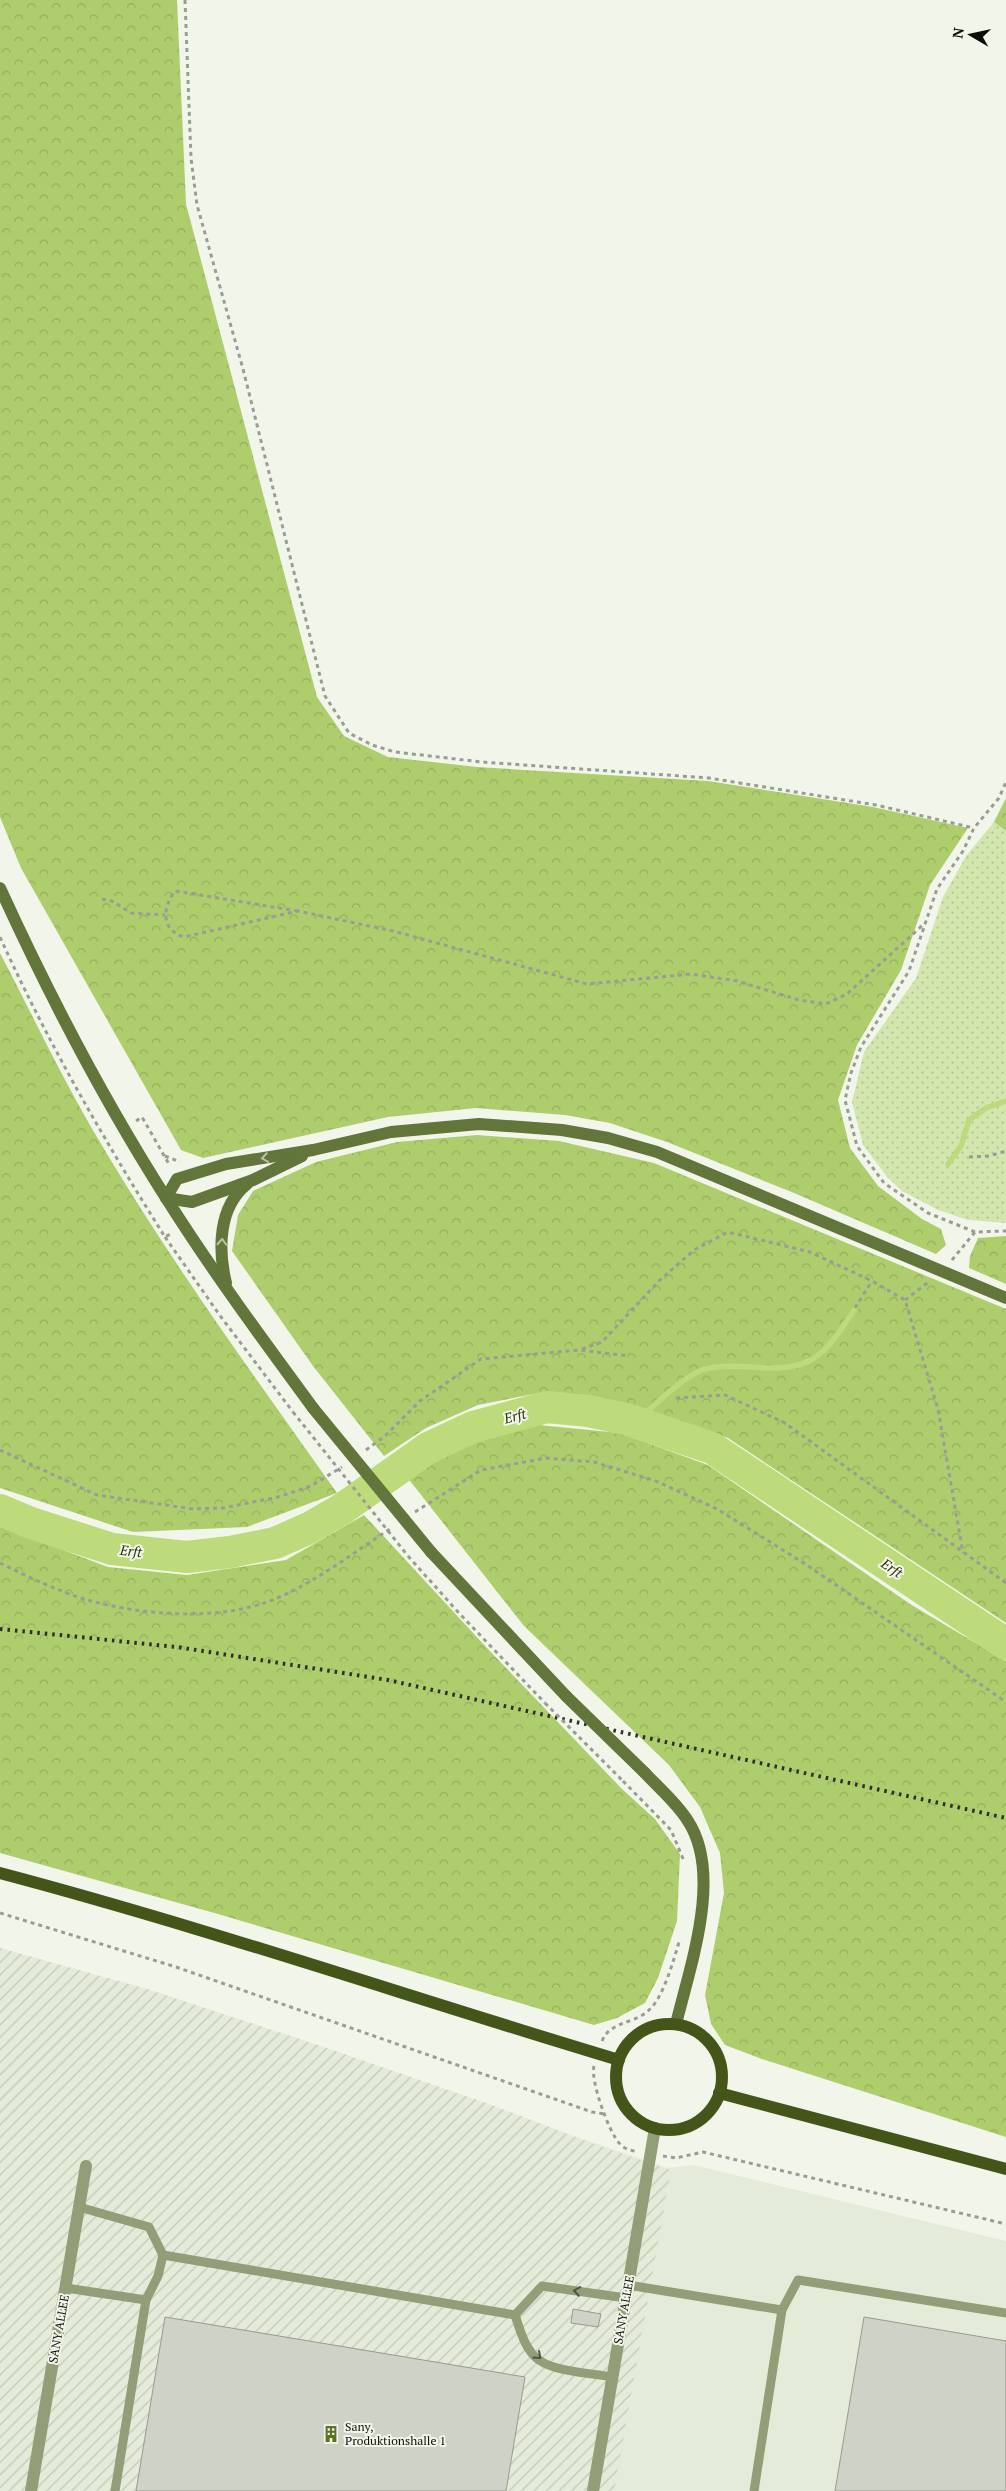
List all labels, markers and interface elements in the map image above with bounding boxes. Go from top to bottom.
north arrow [946,10,996,60]
text: N [947,26,968,40]
one-way arrow [260,1152,269,1162]
one-way arrow [217,1238,228,1246]
water label: Erft [501,1403,528,1428]
water label: Erft [118,1540,143,1561]
water label: Erft [877,1553,907,1582]
street label: SANY ALLEE [610,2275,637,2345]
one-way arrow [573,2286,581,2297]
street label: SANY ALLEE [45,2294,72,2364]
one-way arrow [532,2351,541,2360]
place label: Sany, Produktionshalle 1 [345,2419,446,2448]
building icon: Sany, Produktionshalle 1 [321,2424,341,2444]

